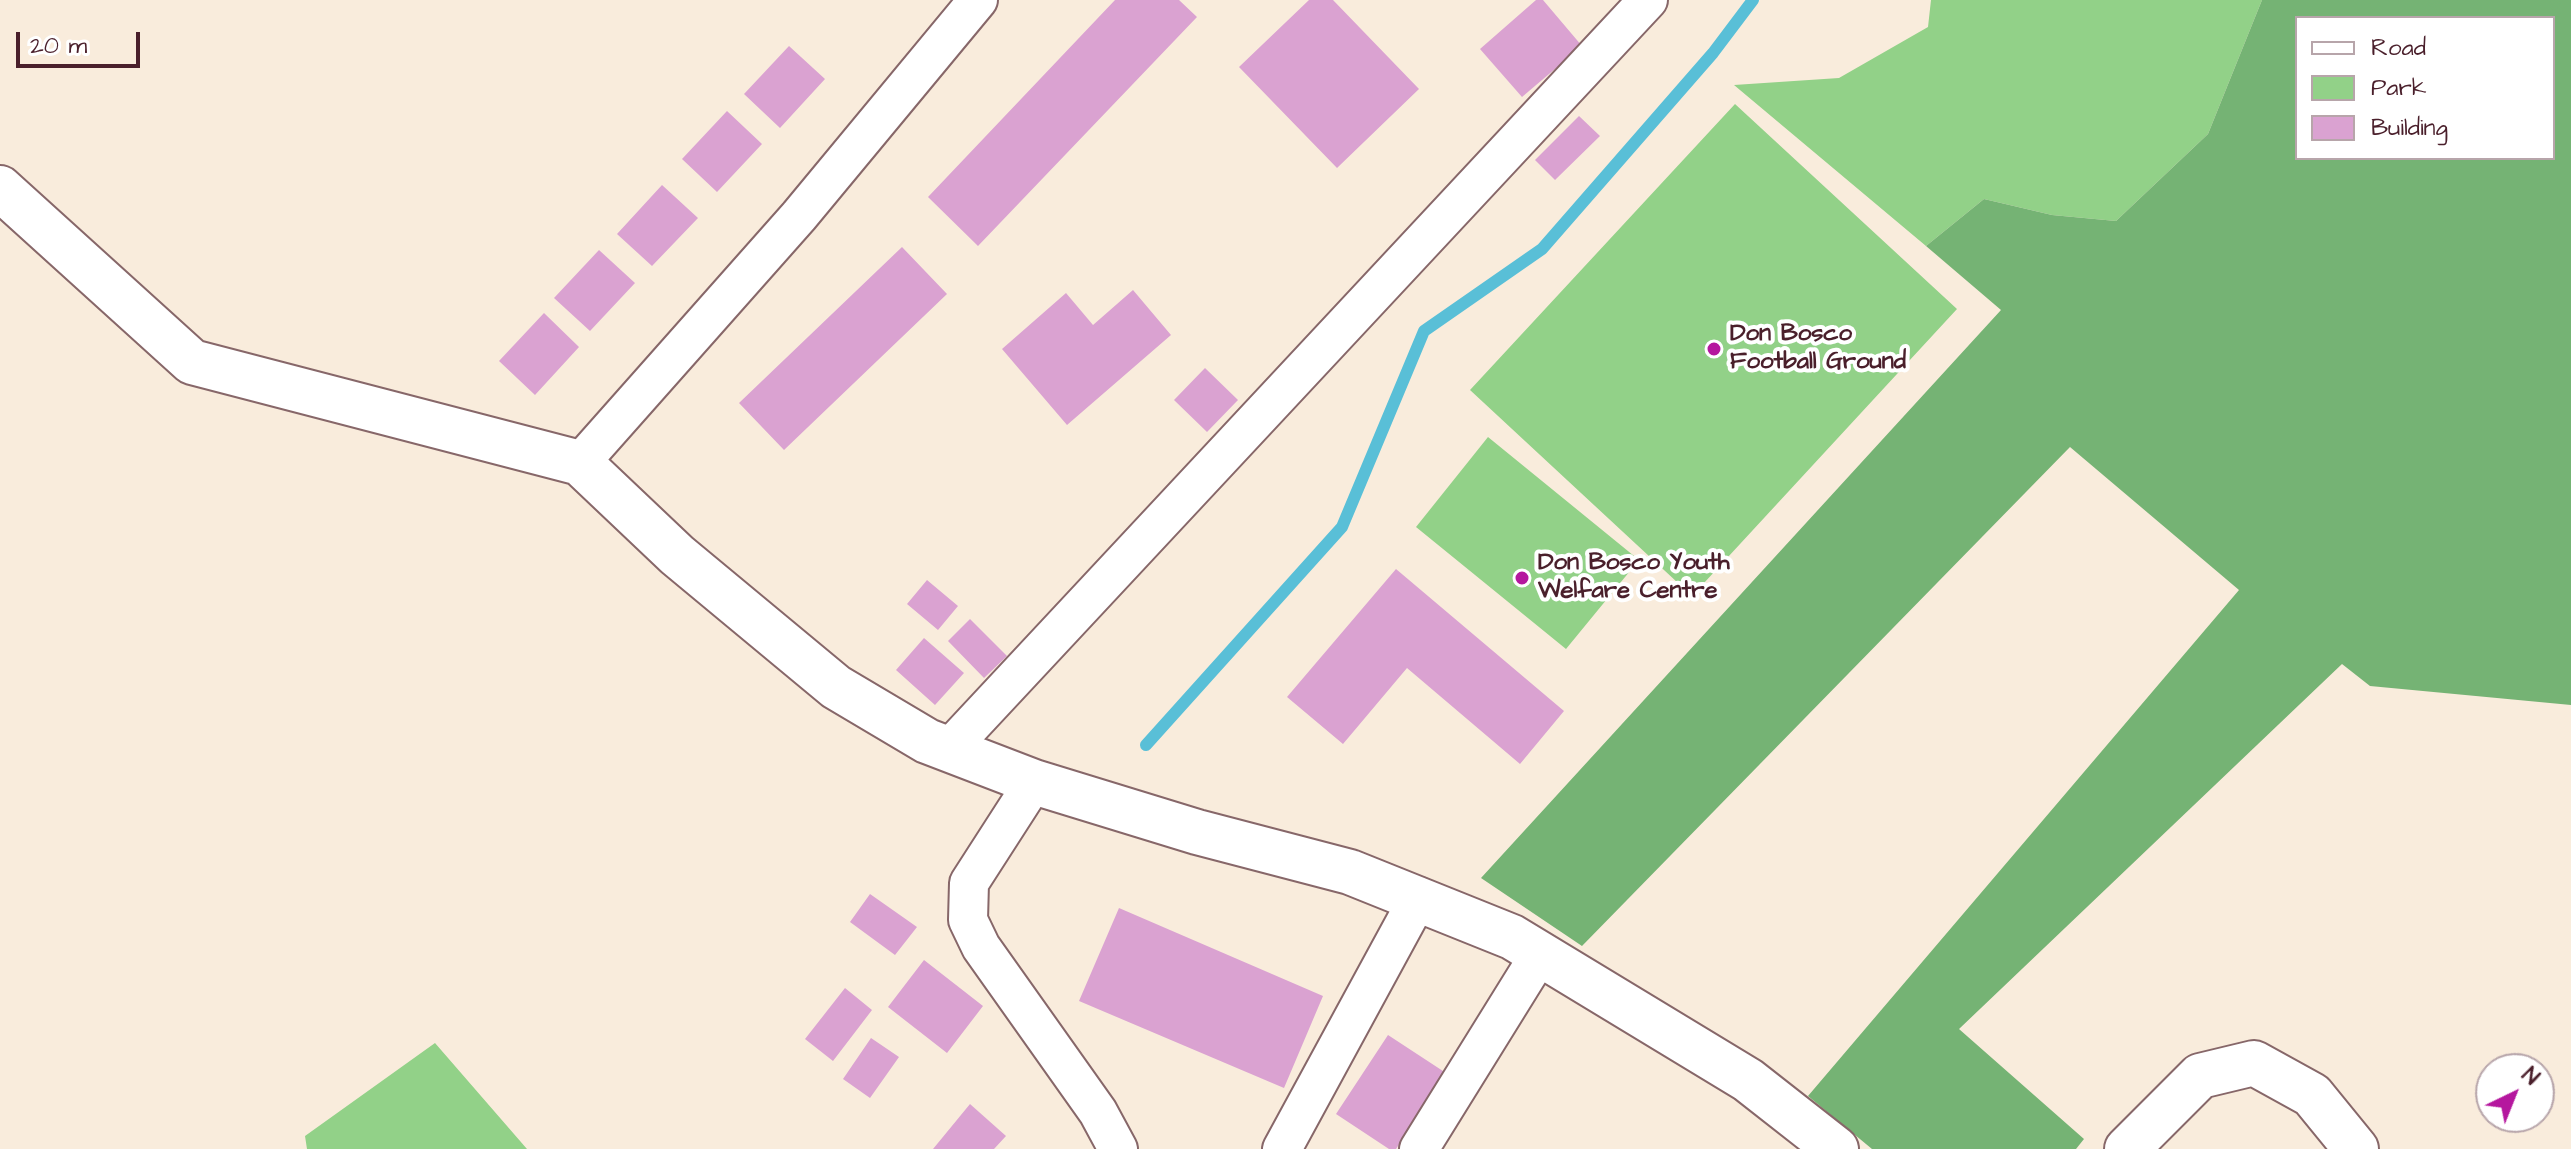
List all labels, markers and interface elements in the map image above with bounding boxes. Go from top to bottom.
scale bar [20,16,144,66]
legend [2295,16,2555,160]
text: 20 m [30,29,87,63]
text: Road [2371,31,2426,65]
text: Park [2371,71,2427,105]
text: Building [2371,111,2448,145]
place label: Don Bosco Football Ground [1730,321,1906,377]
marker: Don Bosco Football Ground [1705,340,1723,358]
place label: Don Bosco Youth Welfare Centre [1538,550,1730,606]
marker: Don Bosco Youth Welfare Centre [1513,569,1531,587]
north arrow [2475,1053,2555,1133]
text: N [2515,1060,2546,1093]

